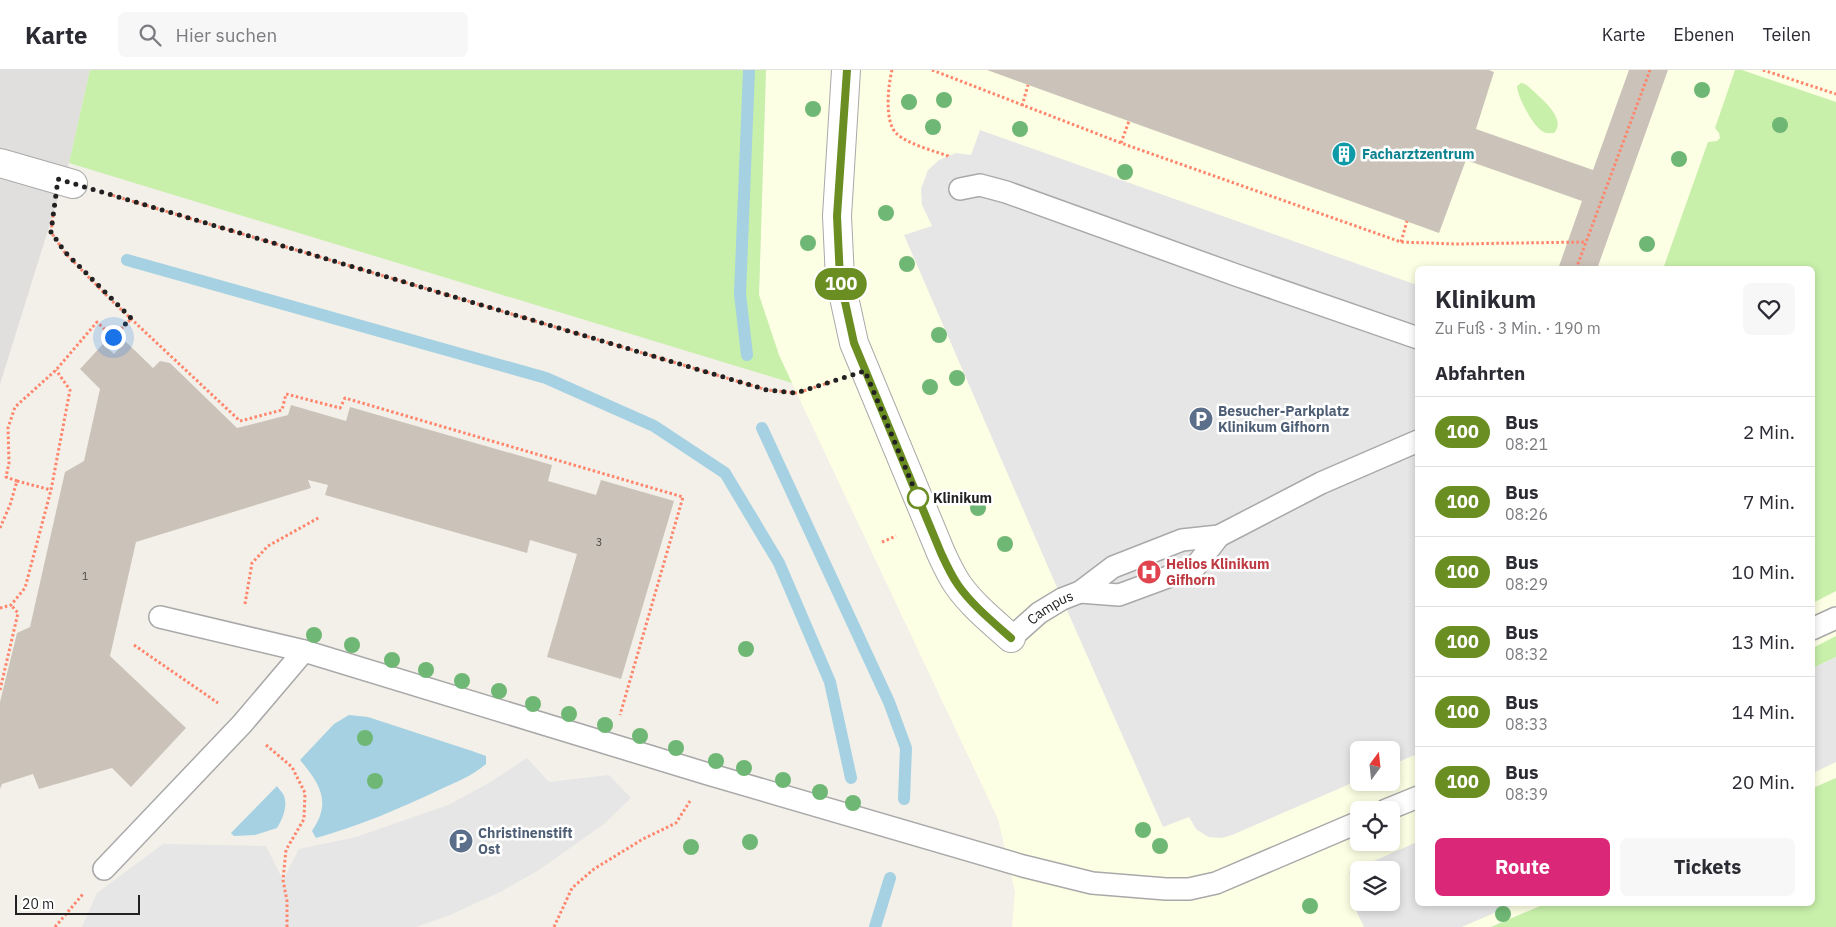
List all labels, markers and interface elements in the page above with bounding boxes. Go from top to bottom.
search box [118,12,468,57]
text: Karte [25,19,88,51]
icon: search [136,21,164,49]
text: Hier suchen [176,23,277,47]
text: Karte [1602,23,1645,46]
text: Ebenen [1673,23,1734,46]
text: Teilen [1762,23,1811,46]
building icon: Facharztzentrum [1331,141,1357,167]
place label: Facharztzentrum [1362,145,1475,163]
line badge: 100 [812,268,870,300]
text: 100 [825,272,857,295]
text: Klinikum [1435,283,1536,315]
button: heart [1743,283,1795,335]
text: Zu Fuß · 3 Min. · 190 m [1435,318,1601,338]
your location [101,325,126,350]
text: Abfahrten [1435,361,1525,385]
place label: Besucher-Parkplatz Klinikum Gifhorn [1218,402,1349,436]
parking icon: Besucher-Parkplatz Klinikum Gifhorn [1188,406,1214,432]
text: Bus [1505,410,1539,434]
text: 100 [1446,420,1479,443]
text: 2 Min. [1743,420,1795,444]
text: 08:21 [1505,434,1548,454]
text: Bus [1505,480,1539,504]
marker: Klinikum [907,487,929,509]
place label: Klinikum [933,489,992,507]
text: 100 [1446,490,1479,513]
text: 7 Min. [1743,490,1795,514]
text: 08:26 [1505,504,1548,524]
house number: 3 [596,535,602,549]
text: Bus [1505,550,1539,574]
place label: Helios Klinikum Gifhorn [1166,555,1270,589]
hospital icon: Helios Klinikum Gifhorn [1136,559,1162,585]
text: 100 [1446,560,1479,583]
text: 10 Min. [1732,560,1795,584]
house number: 1 [82,569,89,583]
text: 08:29 [1505,574,1548,594]
street label: Campus [1023,586,1076,629]
text: Bus [1505,620,1539,644]
text: 100 [1446,630,1479,653]
text: 13 Min. [1732,630,1795,654]
text: 08:32 [1505,644,1548,664]
text: Bus [1505,690,1539,714]
text: 100 [1446,700,1479,723]
text: 14 Min. [1732,700,1795,724]
text: 08:33 [1505,714,1548,734]
north arrow [1350,741,1400,791]
map controls [1350,741,1400,911]
text: Bus [1505,760,1539,784]
text: 100 [1446,770,1479,793]
text: 20 Min. [1732,770,1795,794]
text: 08:39 [1505,784,1548,804]
button: locate [1350,801,1400,851]
place label: Christinenstift Ost [478,824,573,858]
parking icon: Christinenstift Ost [448,828,474,854]
button: Route [1435,838,1610,896]
button: Tickets [1620,838,1795,896]
button: layers [1350,861,1400,911]
scale bar [15,892,140,915]
text: 20 m [22,895,54,913]

